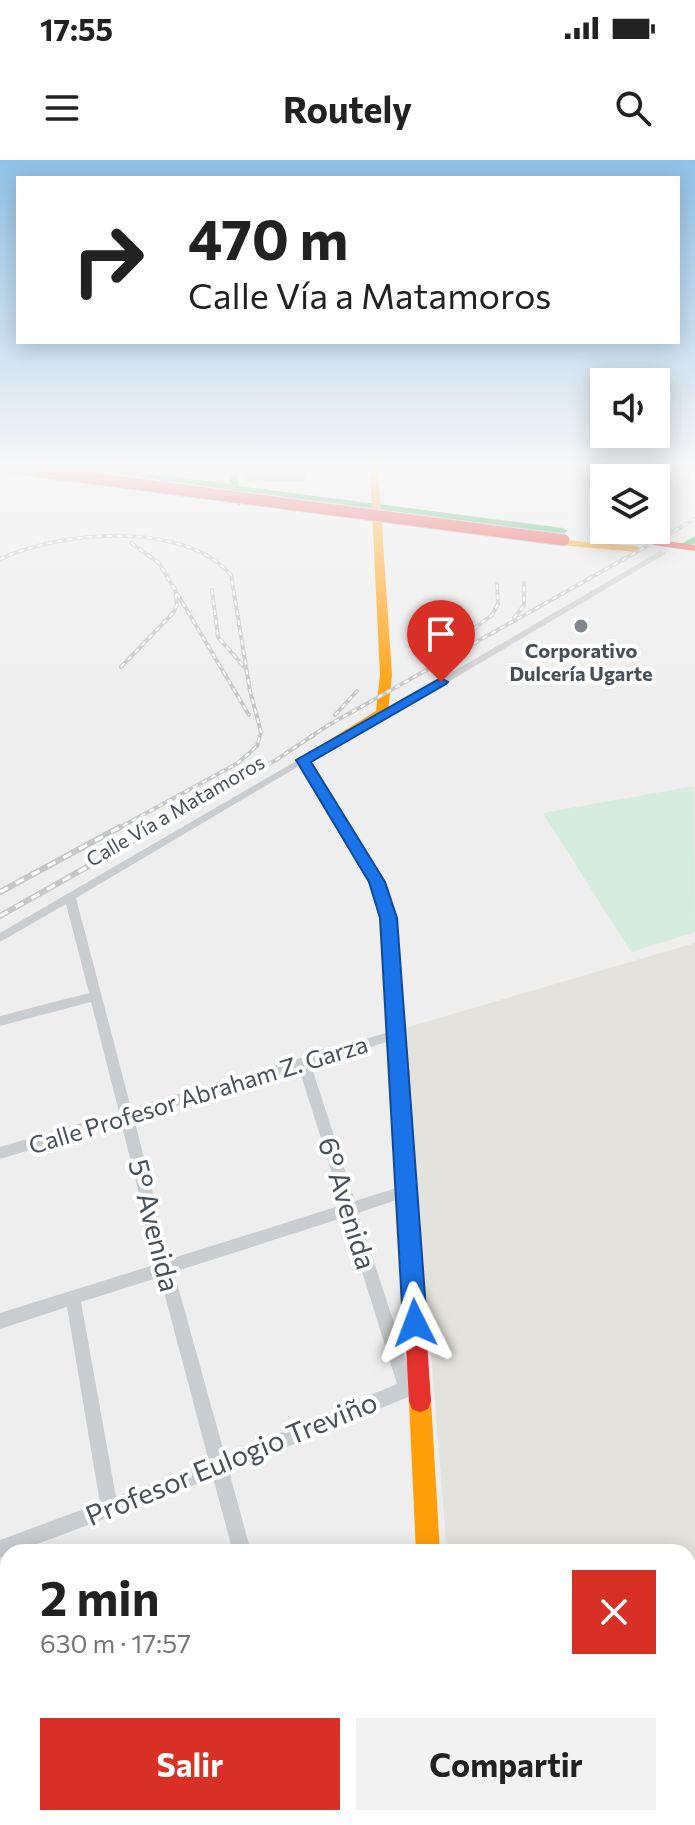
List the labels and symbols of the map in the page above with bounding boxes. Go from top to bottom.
pin [407,600,475,682]
marker: Corporativo Dulcería Ugarte [572,617,590,635]
place label: Corporativo Dulcería Ugarte [509,638,653,685]
street label: Calle Vía a Matamoros [82,749,268,871]
street label: Calle Profesor Abraham Z. Garza [25,1029,371,1159]
street label: 6° Avenida [312,1133,384,1273]
street label: 5° Avenida [122,1155,188,1295]
position arrow [373,1281,457,1365]
street label: Profesor Eulogio Treviño [80,1384,382,1532]

